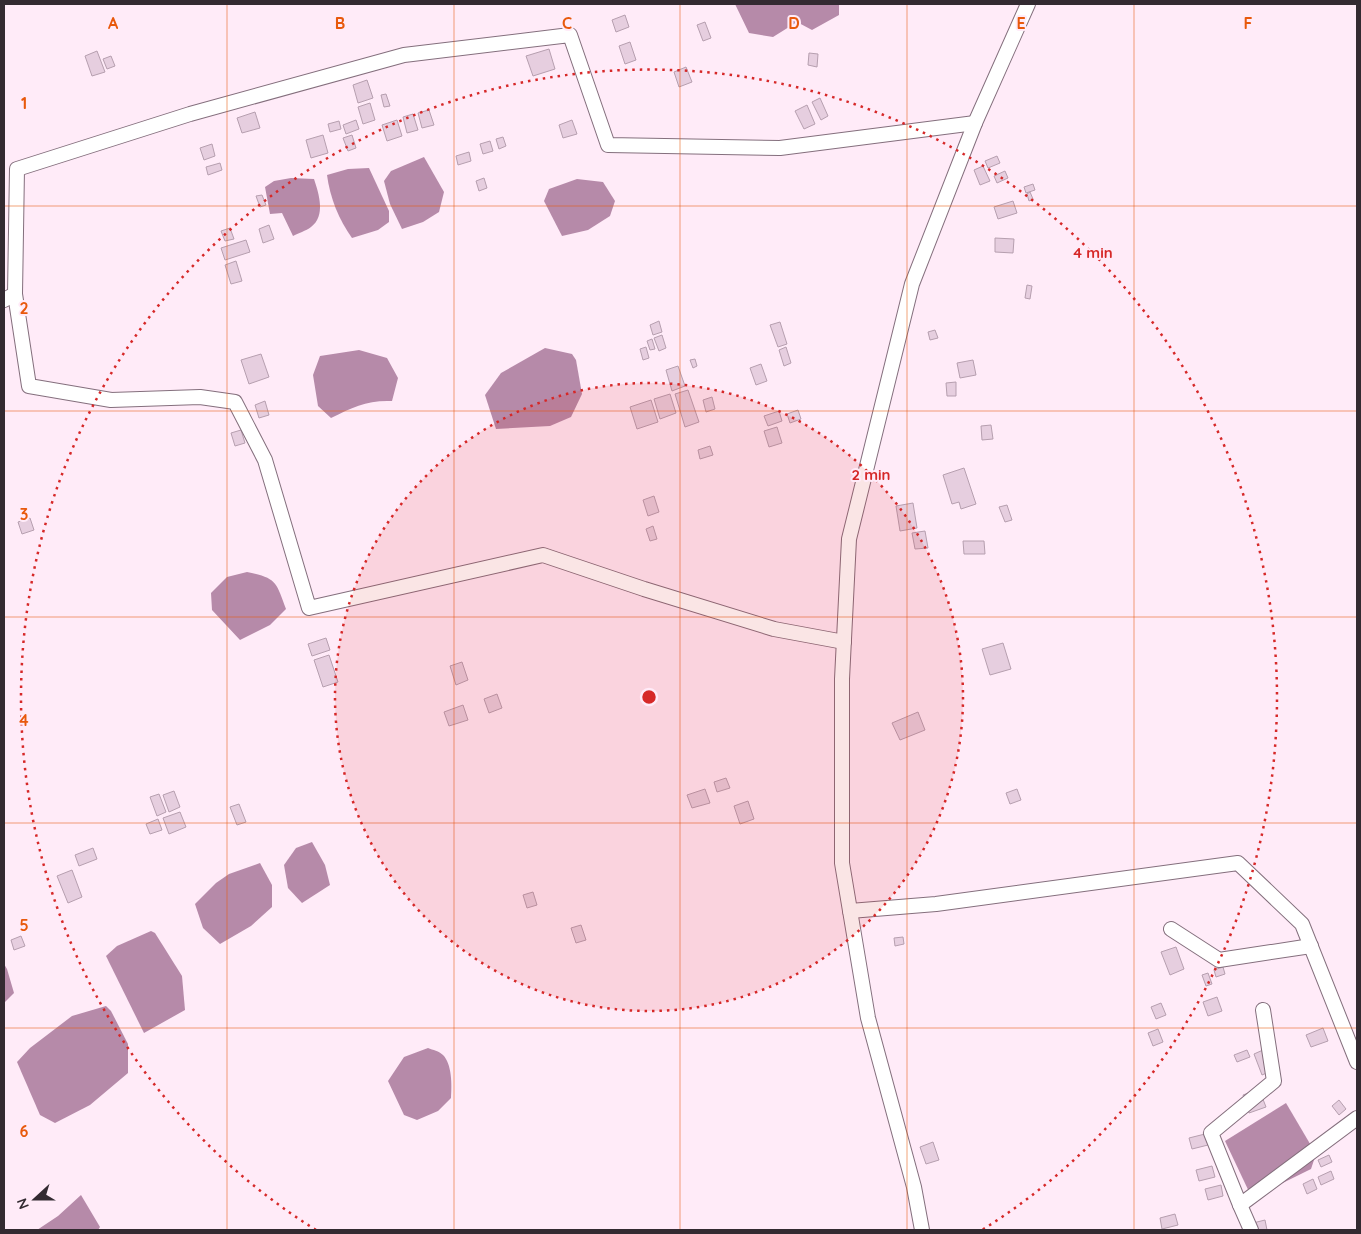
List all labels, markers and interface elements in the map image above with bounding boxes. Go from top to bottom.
text: A [108,13,119,33]
text: B [335,13,345,33]
text: C [562,13,572,33]
text: D [788,13,800,33]
text: E [1016,13,1026,33]
text: F [1244,13,1253,33]
text: 1 [21,93,27,113]
text: 4 min [1073,243,1113,262]
text: 2 [19,298,29,318]
text: 2 min [851,465,891,484]
text: 3 [20,504,28,524]
centre of rings [640,688,658,706]
text: 4 [19,710,29,730]
text: 5 [19,915,29,935]
text: 6 [20,1121,29,1141]
north arrow [10,1174,60,1224]
text: N [13,1196,33,1212]

